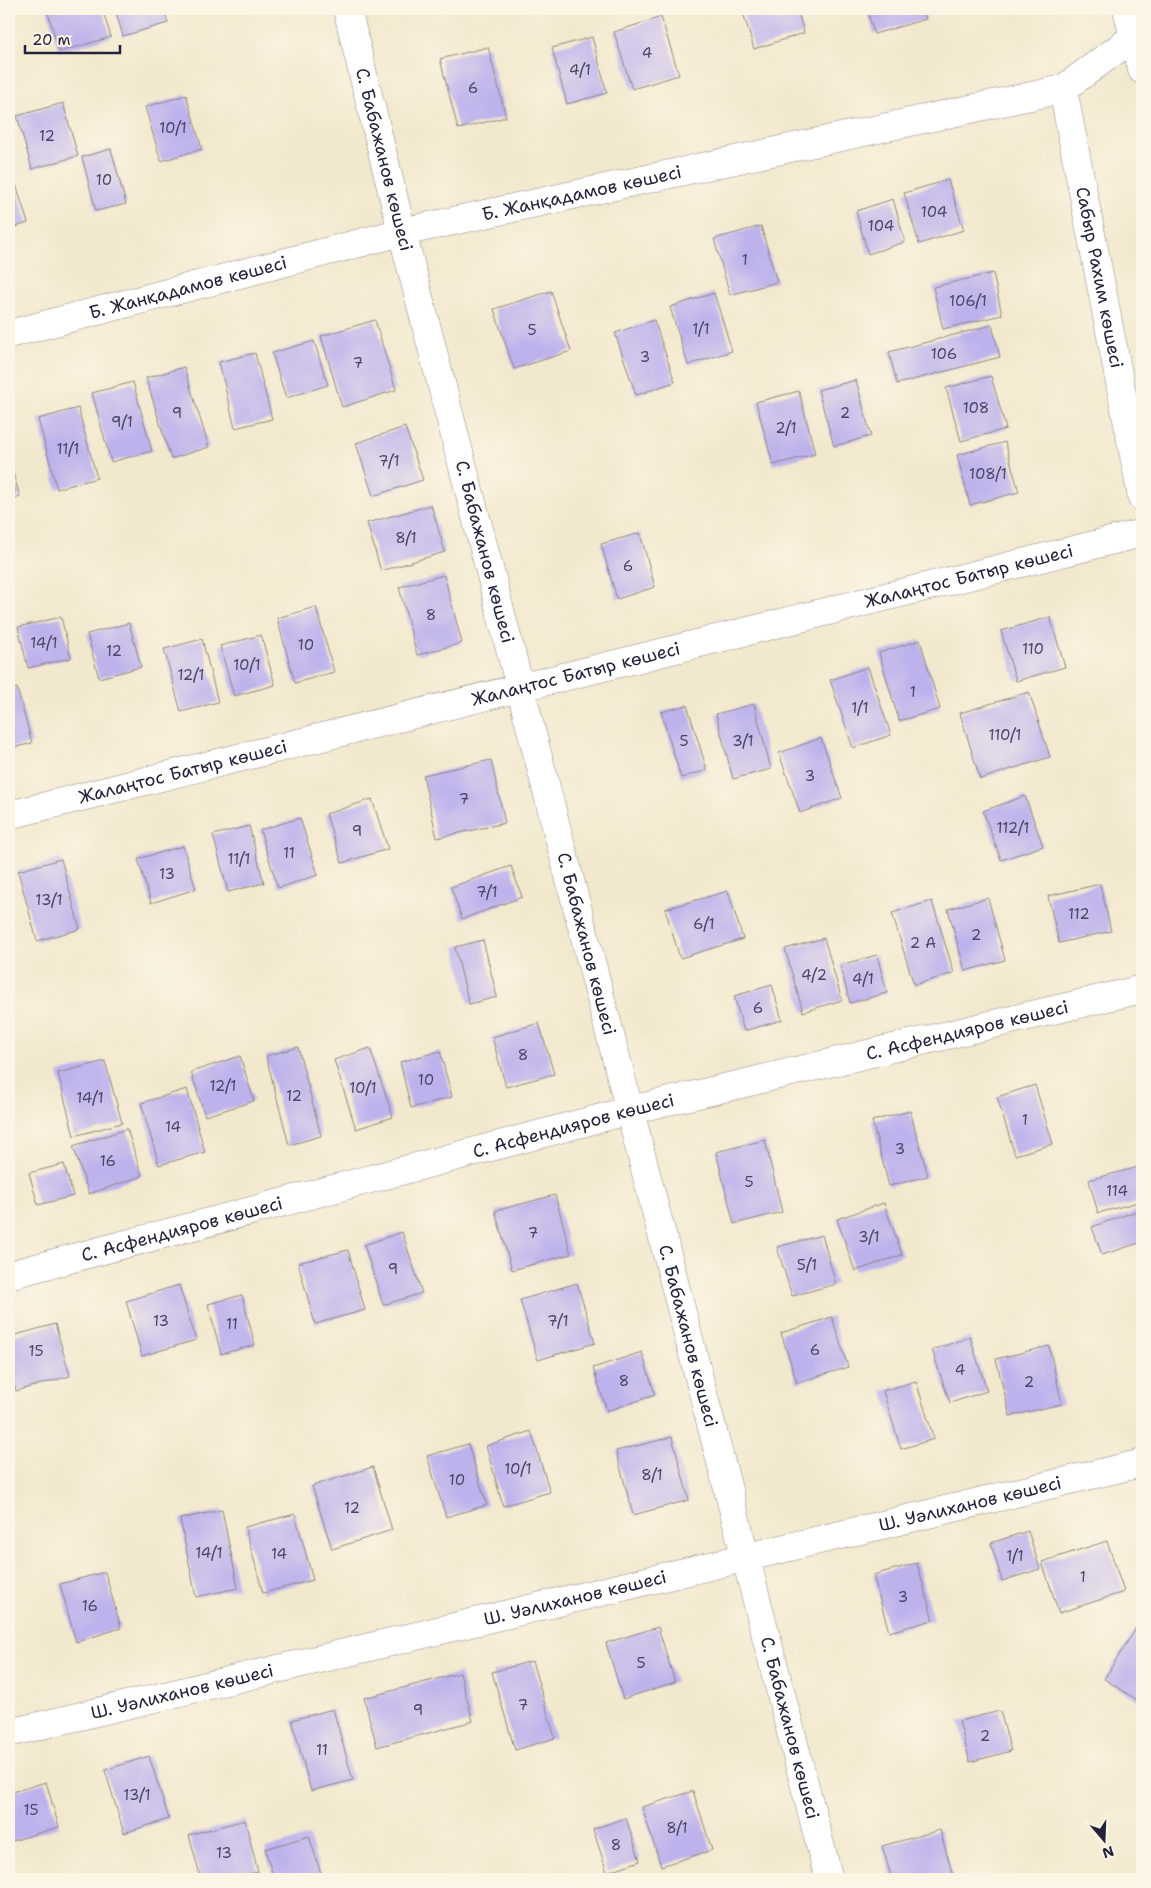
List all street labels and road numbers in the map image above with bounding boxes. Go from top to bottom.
street label: С. Бабажанов көшесі [350,65,418,254]
street label: Б. Жанқадамов көшесі [480,160,684,226]
street label: Сабыр Рахим көшесі [1070,185,1129,370]
street label: Б. Жанқадамов көшесі [87,250,290,325]
street label: С. Бабажанов көшесі [450,458,520,646]
street label: Жалаңтос Батыр көшесі [862,539,1076,614]
street label: Жалаңтос Батыр көшесі [469,636,683,711]
street label: Жалаңтос Батыр көшесі [76,734,290,809]
street label: С. Бабажанов көшесі [551,850,622,1038]
street label: С. Асфендияров көшесі [864,995,1071,1066]
street label: С. Асфендияров көшесі [470,1088,677,1163]
street label: С. Асфендияров көшесі [79,1191,285,1267]
street label: С. Бабажанов көшесі [653,1242,723,1430]
street label: Ш. Уәлиханов көшесі [876,1471,1064,1537]
street label: Ш. Уәлиханов көшесі [481,1565,669,1631]
street label: С. Бабажанов көшесі [755,1634,825,1822]
street label: Ш. Уәлиханов көшесі [88,1658,276,1725]

